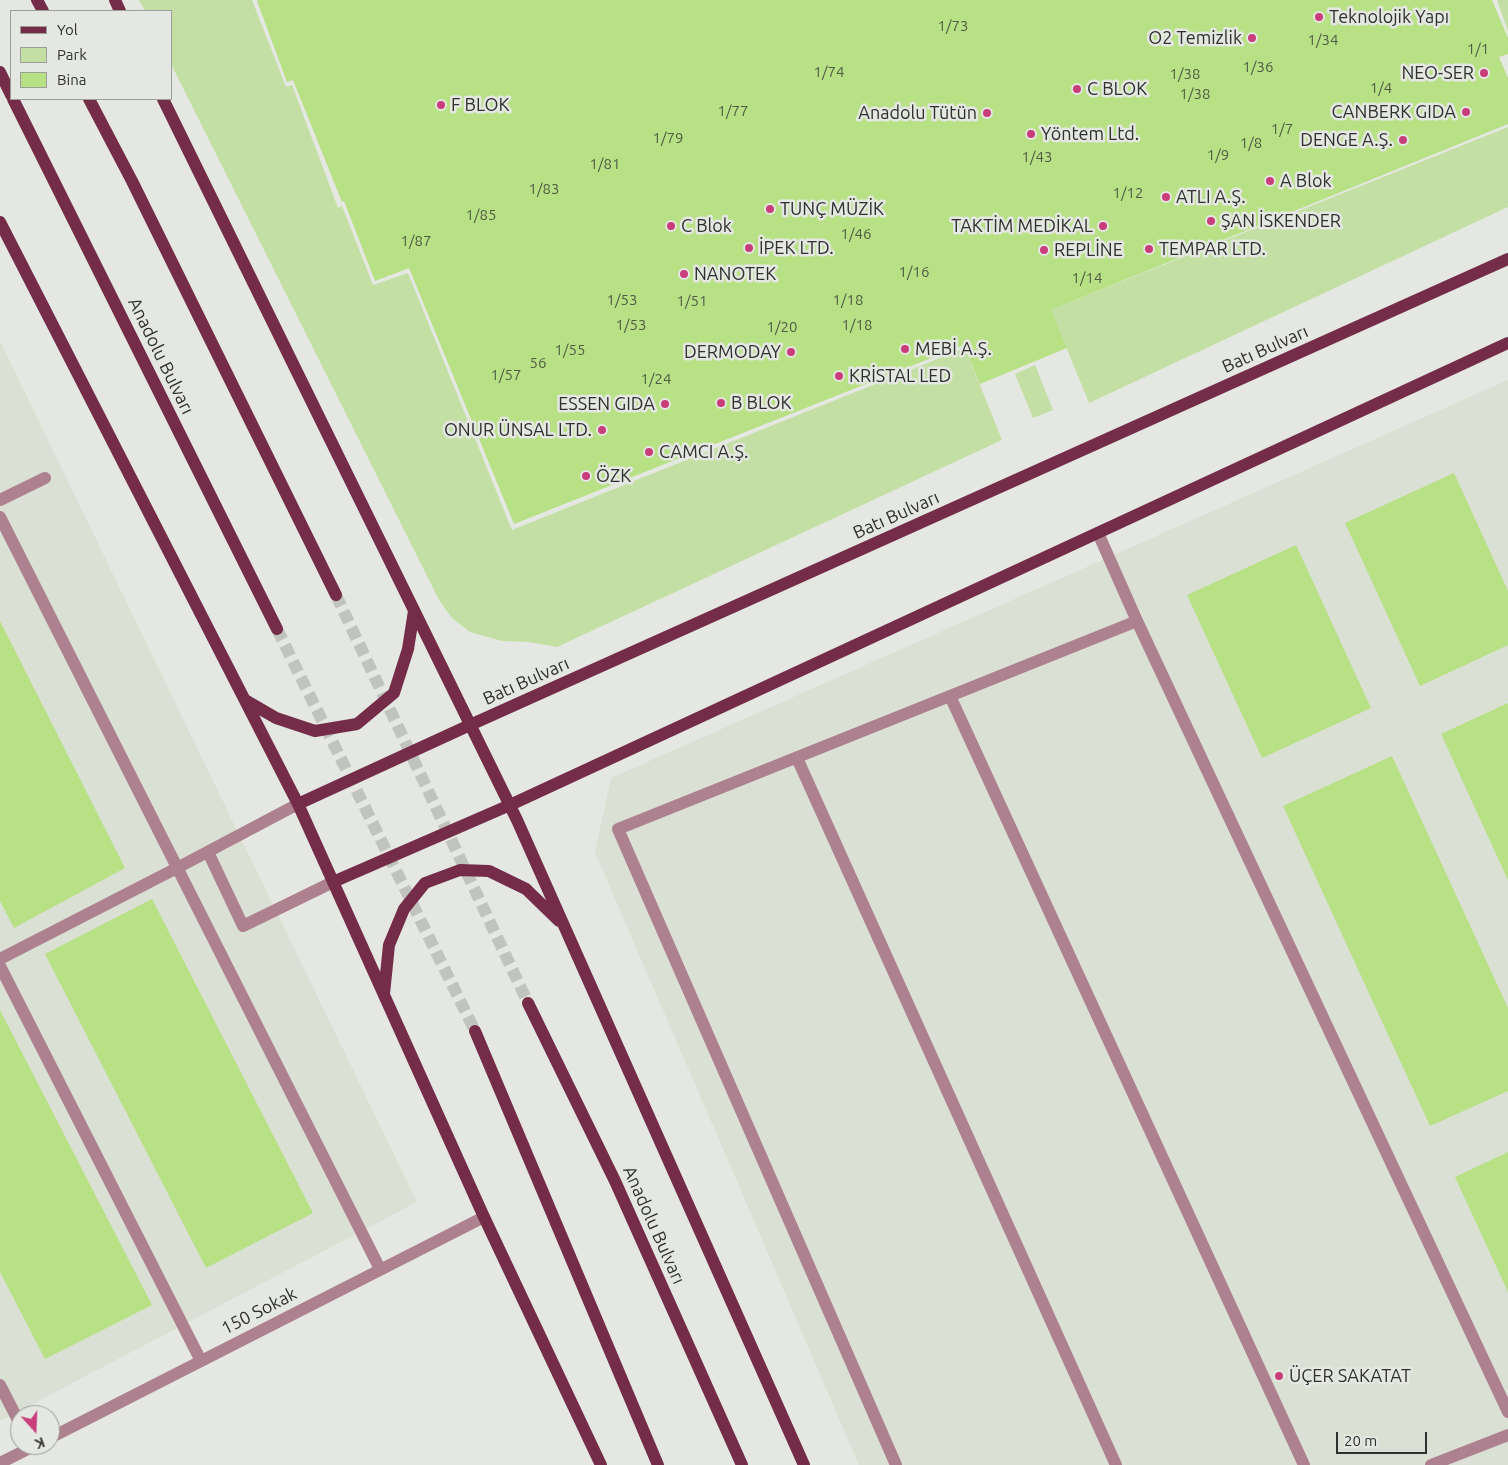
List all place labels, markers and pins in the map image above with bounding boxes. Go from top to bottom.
place label: Teknolojik Yapı [1329,6,1449,28]
marker: Teknolojik Yapı [1313,11,1325,23]
place label: O2 Temizlik [1148,27,1242,49]
marker: O2 Temizlik [1246,32,1258,44]
place label: NEO-SER [1401,62,1474,84]
marker: NEO-SER [1478,67,1490,79]
place label: C BLOK [1087,78,1147,100]
marker: C BLOK [1071,83,1083,95]
place label: F BLOK [451,94,510,116]
marker: F BLOK [435,99,447,111]
place label: CANBERK GIDA [1331,101,1456,123]
place label: Anadolu Tütün [858,102,977,124]
marker: CANBERK GIDA [1460,106,1472,118]
marker: Anadolu Tütün [981,107,993,119]
place label: Yöntem Ltd. [1041,123,1139,145]
marker: Yöntem Ltd. [1025,128,1037,140]
place label: DENGE A.Ş. [1300,129,1393,151]
marker: DENGE A.Ş. [1397,134,1409,146]
place label: A Blok [1280,170,1332,192]
marker: A Blok [1264,175,1276,187]
place label: ATLI A.Ş. [1176,186,1246,208]
marker: ATLI A.Ş. [1160,191,1172,203]
place label: TUNÇ MÜZİK [780,198,884,220]
marker: TUNÇ MÜZİK [764,203,776,215]
place label: ŞAN İSKENDER [1221,210,1341,232]
place label: C Blok [681,215,732,237]
place label: TAKTİM MEDİKAL [951,215,1093,237]
marker: ŞAN İSKENDER [1205,215,1217,227]
marker: C Blok [665,220,677,232]
marker: TAKTİM MEDİKAL [1097,220,1109,232]
place label: İPEK LTD. [759,237,834,259]
place label: TEMPAR LTD. [1159,238,1266,260]
place label: REPLİNE [1054,239,1123,261]
marker: İPEK LTD. [743,242,755,254]
marker: TEMPAR LTD. [1143,243,1155,255]
marker: REPLİNE [1038,244,1050,256]
place label: NANOTEK [694,263,776,285]
marker: NANOTEK [678,268,690,280]
place label: MEBİ A.Ş. [915,338,992,360]
place label: DERMODAY [684,341,781,363]
marker: MEBİ A.Ş. [899,343,911,355]
marker: DERMODAY [785,346,797,358]
place label: KRİSTAL LED [849,365,951,387]
marker: KRİSTAL LED [833,370,845,382]
place label: B BLOK [731,392,791,414]
place label: ESSEN GIDA [558,393,655,415]
marker: B BLOK [715,397,727,409]
marker: ESSEN GIDA [659,398,671,410]
place label: ONUR ÜNSAL LTD. [444,419,592,441]
marker: ONUR ÜNSAL LTD. [596,424,608,436]
place label: CAMCI A.Ş. [659,441,749,463]
marker: CAMCI A.Ş. [643,446,655,458]
place label: ÖZK [596,465,631,487]
marker: ÖZK [580,470,592,482]
place label: ÜÇER SAKATAT [1289,1365,1411,1387]
marker: ÜÇER SAKATAT [1273,1370,1285,1382]

